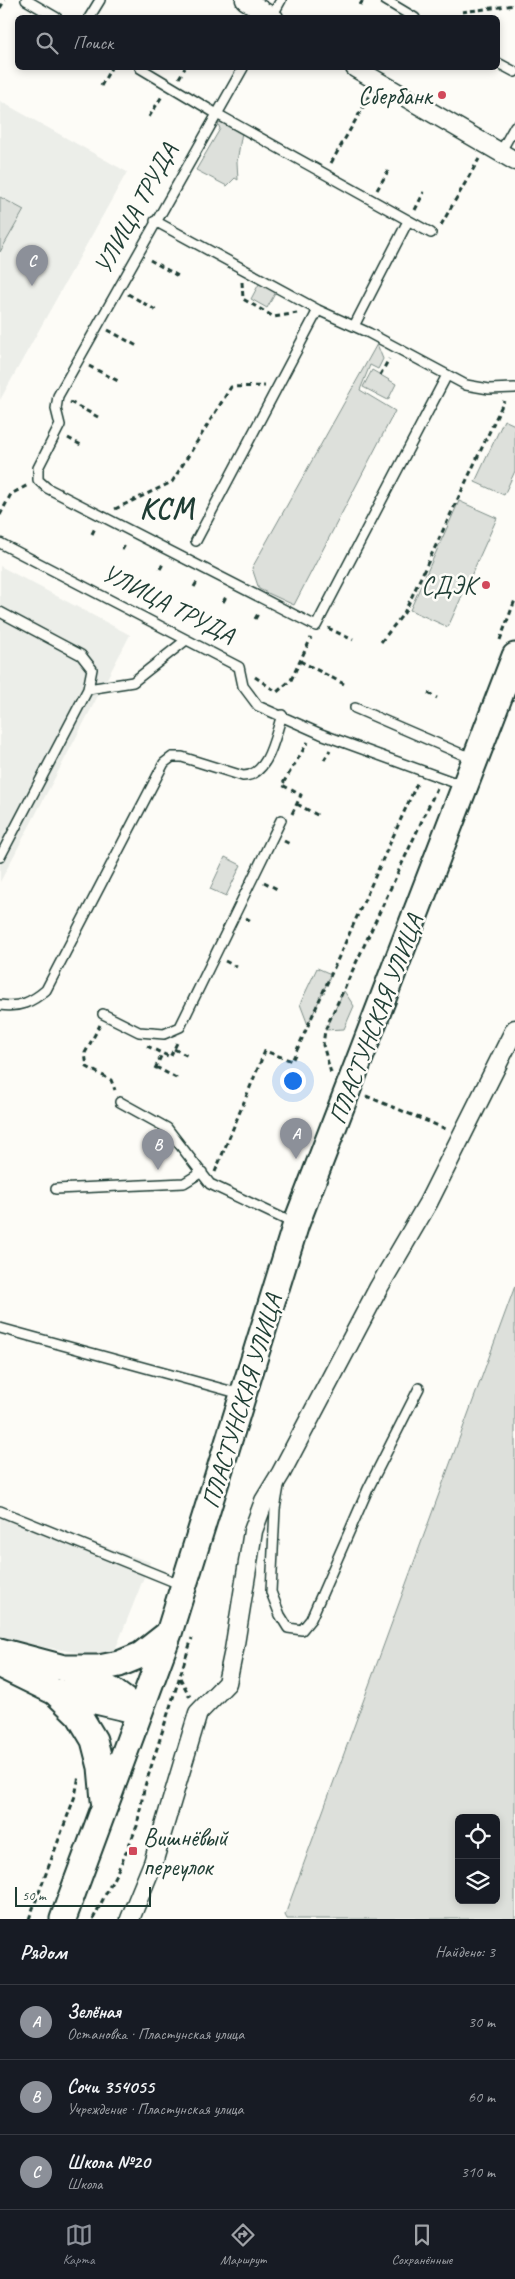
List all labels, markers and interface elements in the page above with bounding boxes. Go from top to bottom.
search box [15,15,500,70]
icon: search [33,29,61,57]
text: Поиск [73,31,113,55]
place label: Сбербанк [358,80,434,112]
marker: Сбербанк [436,89,448,101]
street label: УЛИЦА ТРУДА [87,137,185,279]
pin: C [16,245,48,286]
district label: КСМ [140,489,196,527]
street label: УЛИЦА ТРУДА [97,557,241,651]
place label: СДЭК [421,570,481,602]
marker: СДЭК [480,579,492,591]
street label: ПЛАСТУНСКАЯ УЛИЦА [321,909,431,1129]
your location [280,1068,306,1094]
pin: A [280,1118,312,1159]
pin: B [142,1129,174,1170]
street label: ПЛАСТУНСКАЯ УЛИЦА [194,1289,290,1512]
map controls [455,1814,500,1904]
button: locate [455,1814,500,1859]
place label: Вишнёвый переулок [143,1822,229,1883]
marker: Вишнёвый переулок [127,1845,139,1857]
button: layers [455,1859,500,1904]
scale bar [15,1884,151,1907]
text: 50 m [22,1887,46,1904]
text: Рядом [20,1939,67,1965]
text: Найдено: 3 [435,1942,495,1962]
text: Зелёная [67,2000,121,2024]
text: A [32,2012,40,2032]
text: 30 m [468,2012,495,2032]
text: Остановка · Пластунская улица [67,2024,244,2044]
text: Сочи 354055 [67,2075,154,2099]
text: B [32,2087,40,2107]
text: 60 m [468,2087,495,2107]
text: Учреждение · Пластунская улица [67,2099,244,2119]
text: Школа №20 [67,2150,150,2174]
text: C [32,2162,40,2182]
text: 310 m [461,2162,495,2182]
text: Школа [67,2174,102,2194]
tab: Карта [63,2221,95,2268]
tab: Маршрут [220,2221,266,2268]
tab: Сохранённые [392,2221,452,2268]

